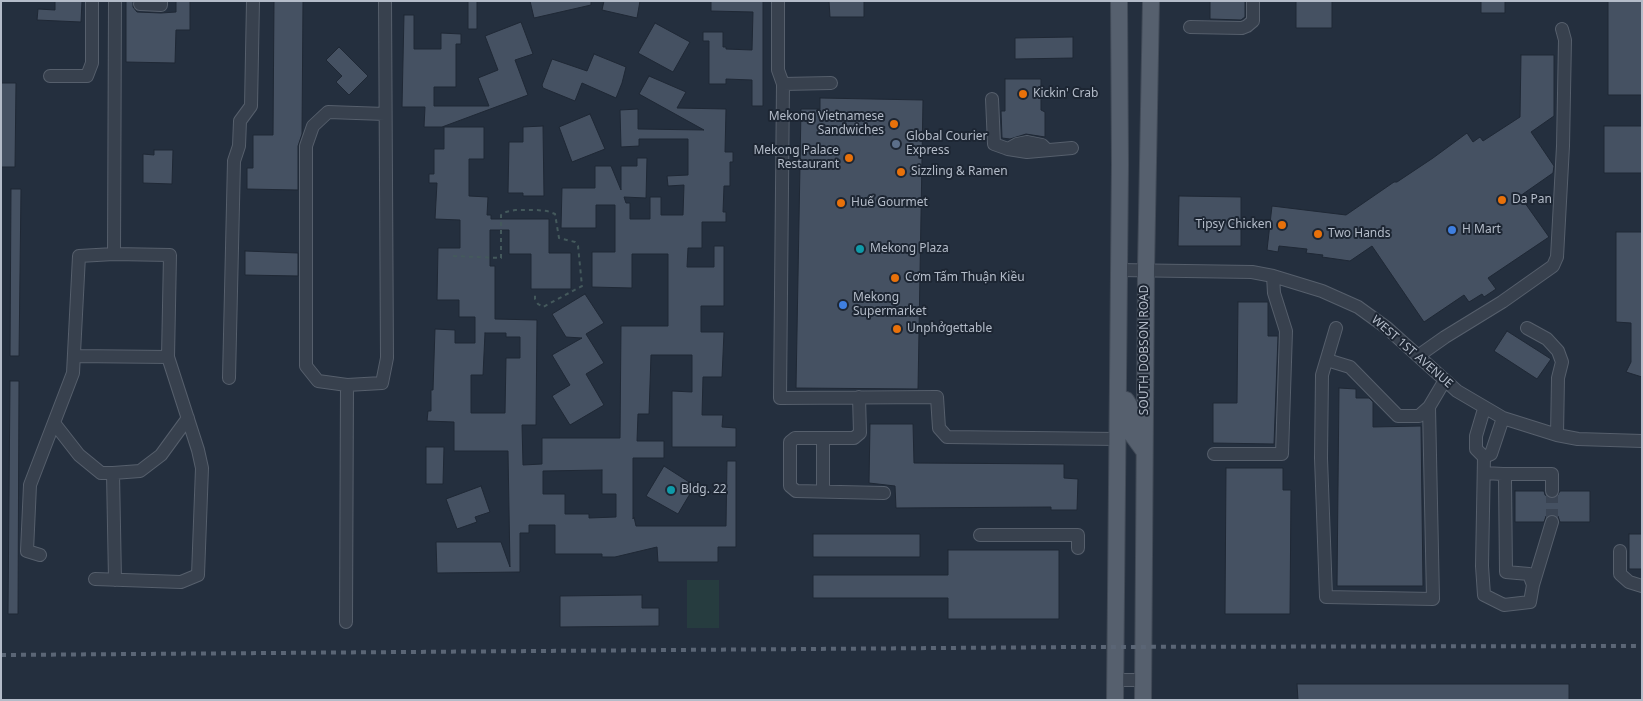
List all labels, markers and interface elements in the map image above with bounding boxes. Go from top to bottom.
place label: Kickin' Crab [1033,87,1098,101]
marker: Kickin' Crab [1017,88,1029,100]
place label: Mekong Vietnamese Sandwiches [769,110,884,138]
marker: Mekong Vietnamese Sandwiches [888,118,900,130]
place label: Global Courier Express [906,130,987,158]
marker: Global Courier Express [890,138,902,150]
place label: Mekong Palace Restaurant [753,144,839,172]
marker: Mekong Palace Restaurant [843,152,855,164]
place label: Sizzling & Ramen [911,165,1008,179]
marker: Sizzling & Ramen [895,166,907,178]
place label: Da Pan [1512,193,1552,207]
marker: Da Pan [1496,194,1508,206]
place label: Huế Gourmet [851,196,928,210]
marker: Huế Gourmet [835,197,847,209]
place label: Tipsy Chicken [1195,218,1272,232]
marker: Tipsy Chicken [1276,219,1288,231]
place label: H Mart [1462,223,1501,237]
marker: H Mart [1446,224,1458,236]
place label: Two Hands [1328,227,1390,241]
marker: Two Hands [1312,228,1324,240]
place label: Mekong Plaza [870,242,949,256]
marker: Mekong Plaza [854,243,866,255]
place label: Cơm Tấm Thuận Kiều [905,271,1025,285]
marker: Cơm Tấm Thuận Kiều [889,272,901,284]
street label: SOUTH DOBSON ROAD [1138,285,1152,415]
place label: Mekong Supermarket [853,291,927,319]
marker: Mekong Supermarket [837,299,849,311]
street label: WEST 1ST AVENUE [1368,313,1456,391]
place label: Unphởgettable [907,322,992,336]
marker: Unphởgettable [891,323,903,335]
place label: Bldg. 22 [681,483,727,497]
marker: Bldg. 22 [665,484,677,496]

